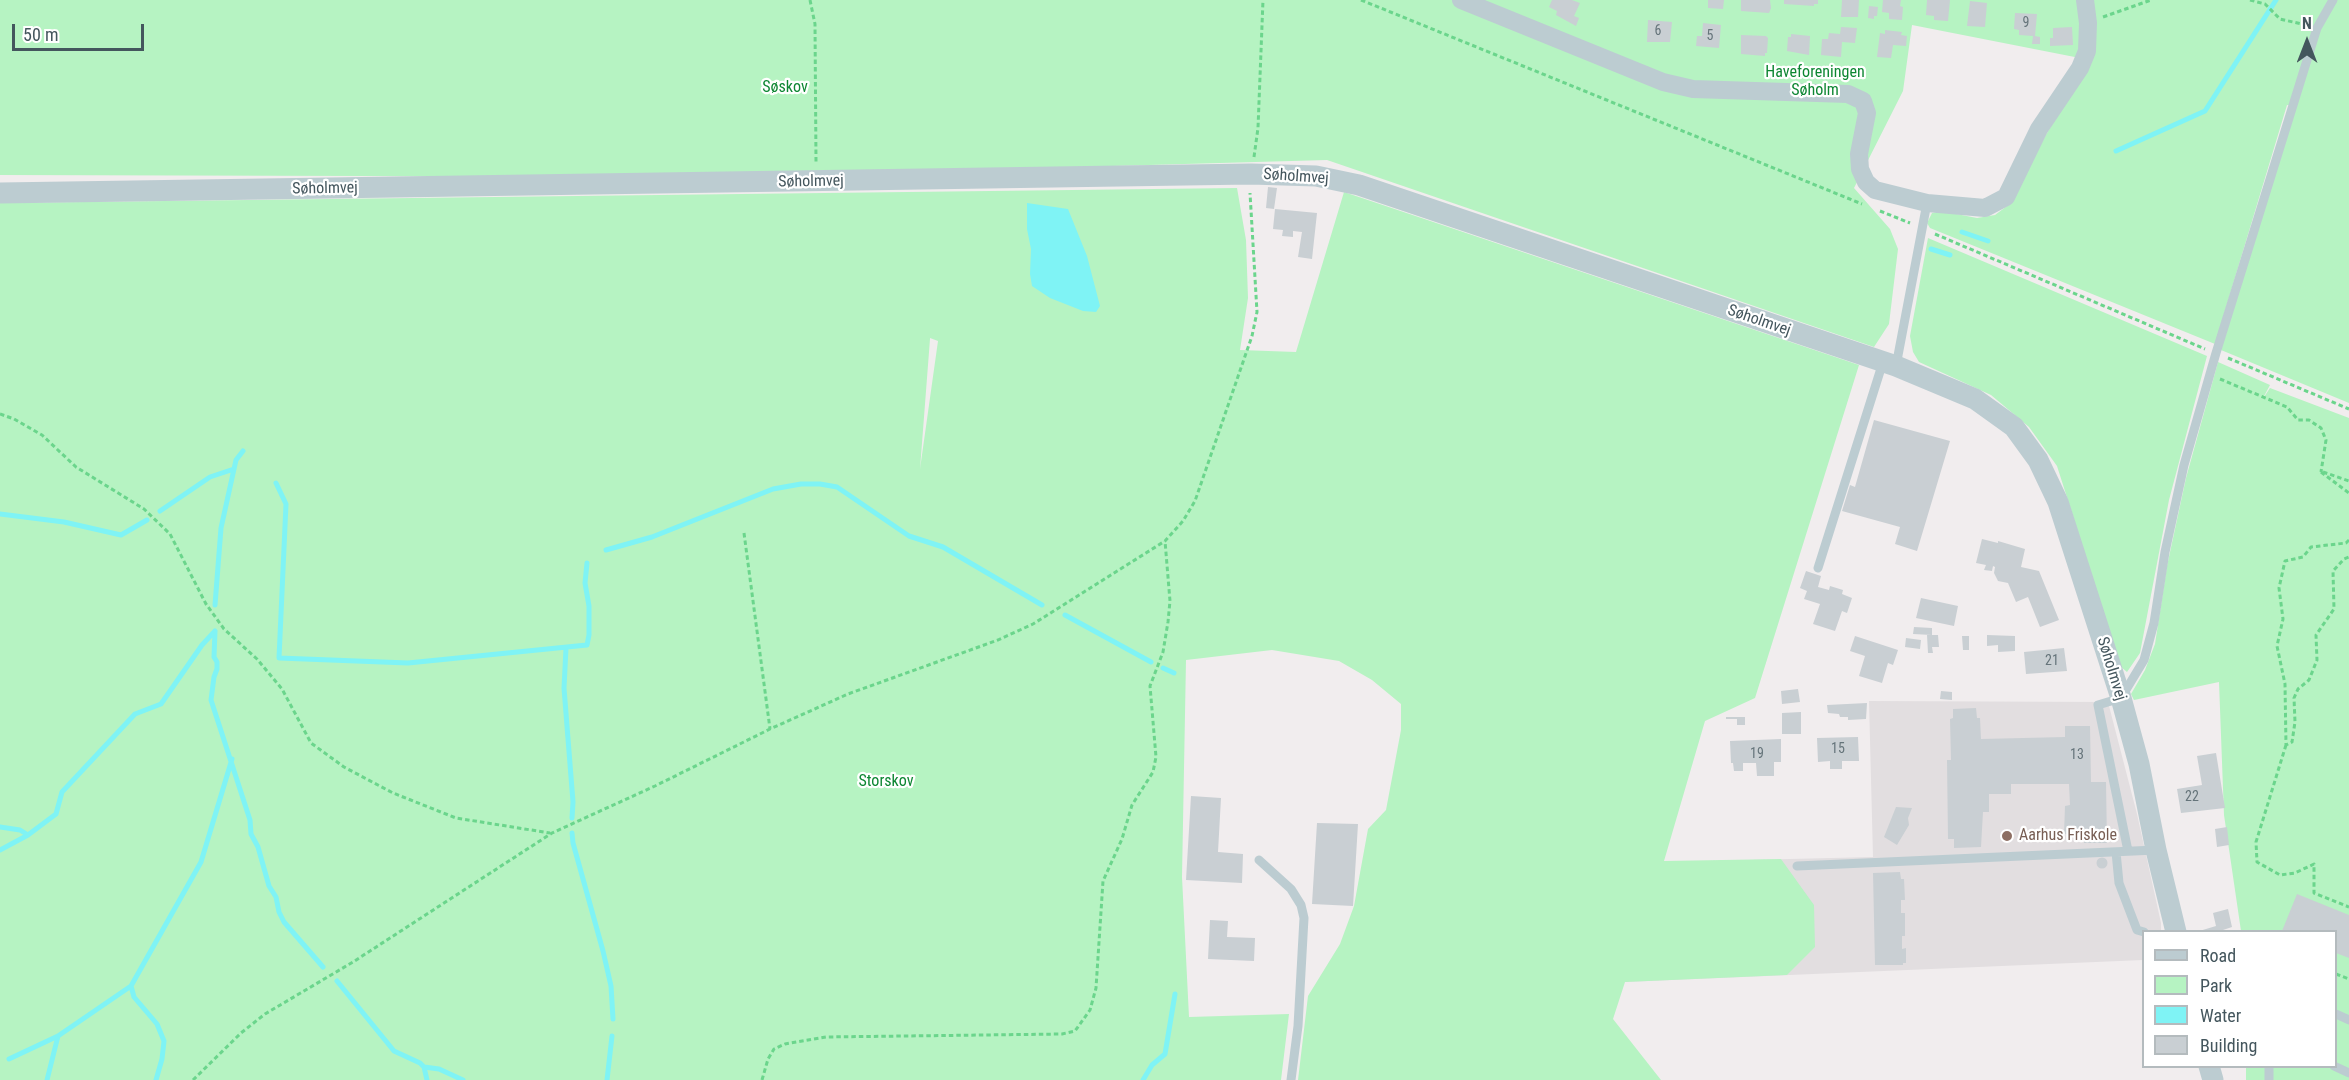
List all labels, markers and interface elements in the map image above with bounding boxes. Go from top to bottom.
scale bar [15,12,147,50]
north arrow [2277,12,2337,72]
text: N [2302,14,2312,33]
house number: 9 [2023,15,2029,31]
house number: 6 [1655,23,1661,39]
text: 50 m [23,24,58,45]
house number: 5 [1707,28,1713,44]
park label: Haveforeningen Søholm [1765,63,1865,101]
park label: Søskov [762,78,808,98]
street label: Søholmvej [1263,165,1329,189]
street label: Søholmvej [778,172,844,192]
street label: Søholmvej [292,179,358,199]
street label: Søholmvej [1725,301,1793,341]
street label: Søholmvej [2092,635,2130,703]
house number: 21 [2045,653,2059,669]
house number: 15 [1831,741,1845,757]
house number: 19 [1750,746,1764,762]
house number: 13 [2070,747,2084,763]
park label: Storskov [858,772,914,792]
house number: 22 [2185,789,2199,805]
place label: Aarhus Friskole [2019,826,2117,846]
marker: Aarhus Friskole [2000,829,2014,843]
legend [2142,930,2337,1068]
text: Road [2200,945,2236,966]
text: Park [2200,975,2232,996]
text: Water [2200,1005,2241,1026]
text: Building [2200,1035,2257,1056]

